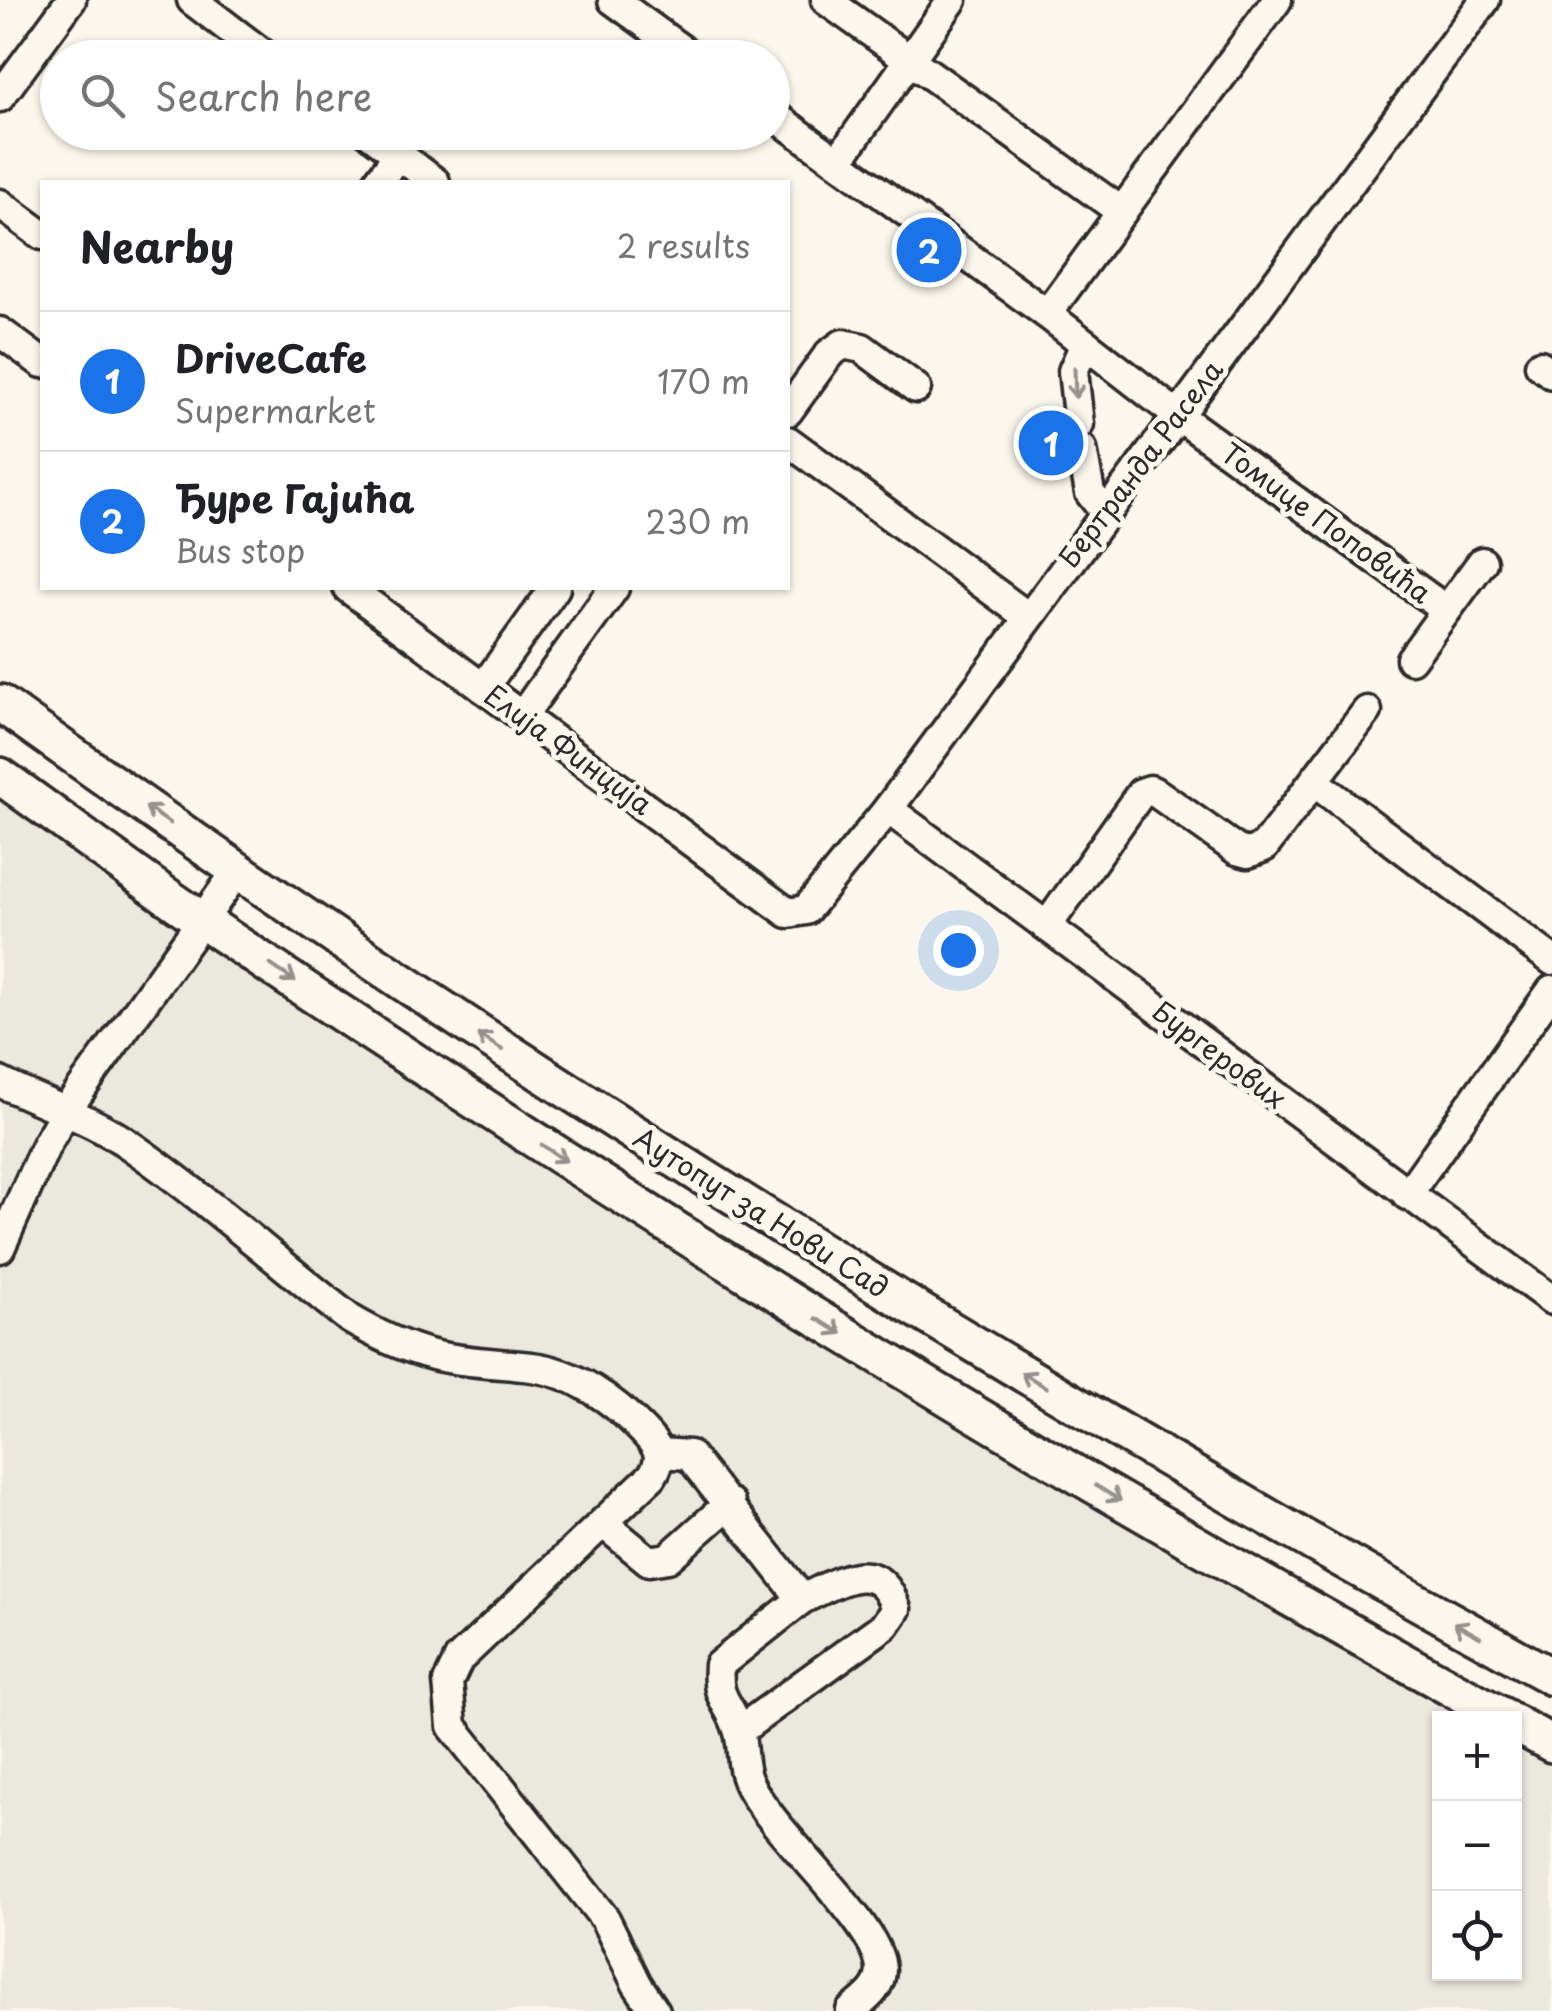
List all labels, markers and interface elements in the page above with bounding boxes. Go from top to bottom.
search box [40,40,790,150]
text: Search here [155,67,372,124]
icon: search [75,68,130,123]
pin: 2 [896,212,962,288]
text: Nearby [80,214,234,277]
text: 2 results [617,221,750,269]
text: DriveCafe [175,329,367,386]
street label: Бертранда Расела [1047,350,1233,576]
text: 1 [105,357,120,405]
text: 170 m [657,357,750,405]
one-way arrow [1066,366,1085,399]
text: Supermarket [175,386,376,434]
pin: 1 [1018,406,1084,480]
street label: Томице Поповића [1213,431,1441,613]
text: Ђуре Гајића [175,469,415,526]
text: 2 [101,497,124,545]
text: 230 m [645,497,750,545]
text: Bus stop [175,526,305,574]
street label: Елија Финција [476,673,662,825]
one-way arrow [144,805,172,826]
your location [933,925,984,976]
one-way arrow [268,963,297,984]
street label: Бургерових [1144,989,1296,1119]
one-way arrow [477,1031,505,1052]
street label: Аутопут за Нови Сад [626,1116,898,1308]
one-way arrow [539,1143,567,1164]
one-way arrow [814,1316,843,1337]
one-way arrow [1020,1370,1049,1390]
one-way arrow [1093,1483,1122,1503]
one-way arrow [1452,1620,1482,1640]
map controls [1432,1711,1522,1981]
button: + [1432,1711,1522,1801]
button: − [1432,1801,1522,1891]
button: locate [1432,1891,1522,1981]

